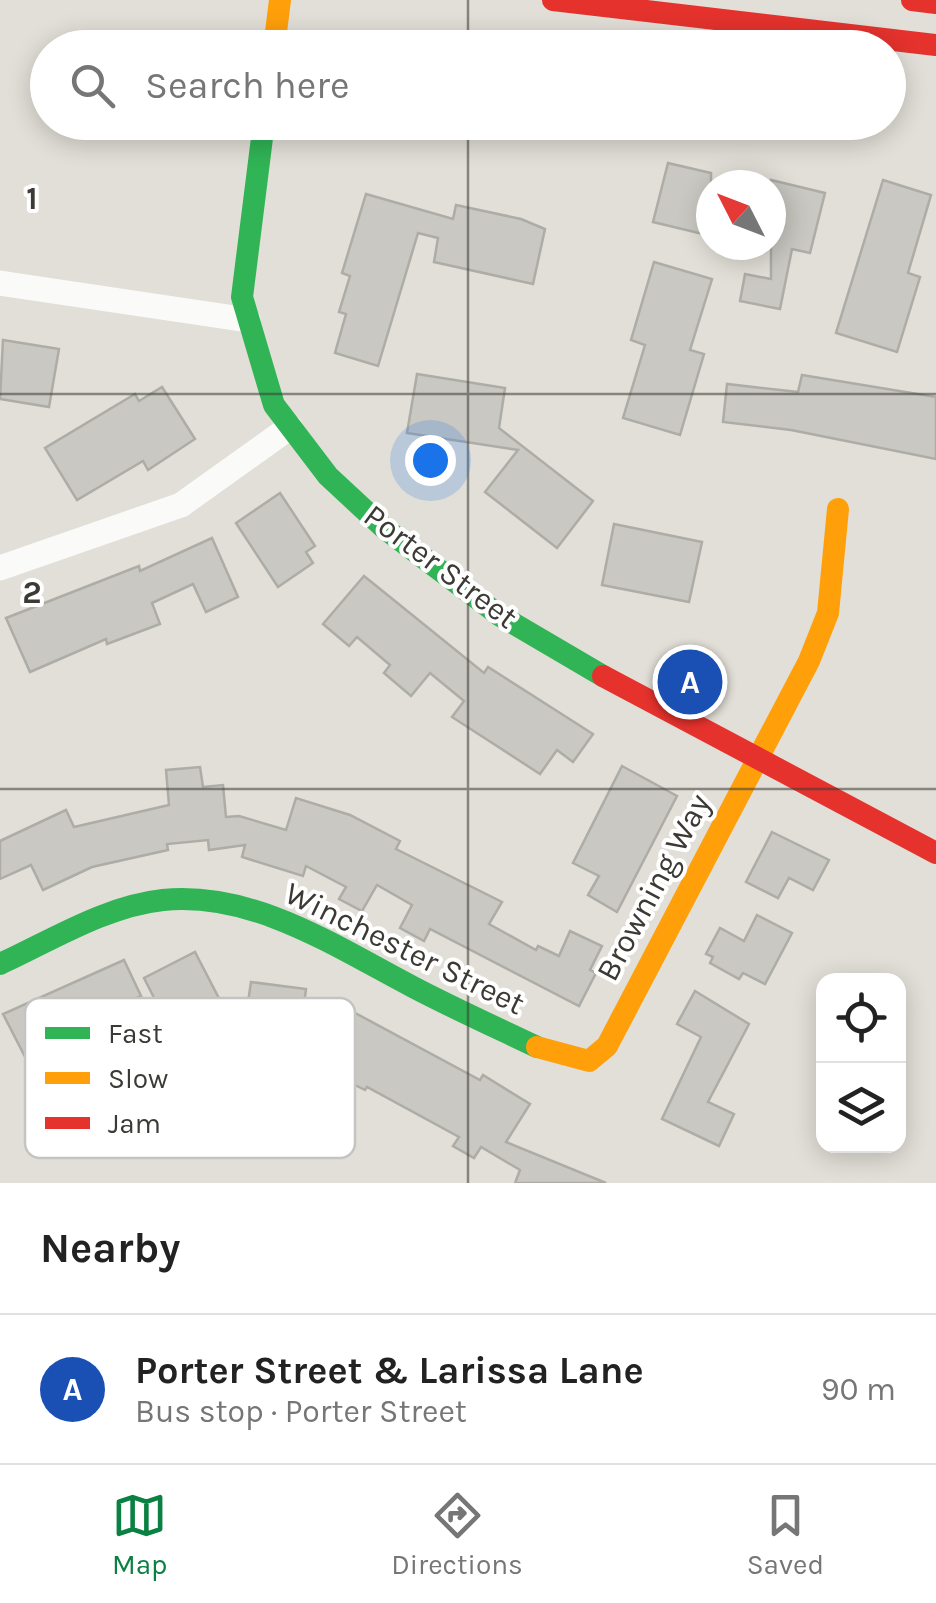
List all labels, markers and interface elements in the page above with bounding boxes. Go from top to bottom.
search box [30,30,906,140]
icon: search [65,58,120,113]
text: Search here [145,63,349,108]
north arrow [696,170,786,260]
text: 1 [26,180,38,217]
your location [405,435,456,486]
street label: Porter Street [357,497,525,636]
text: 2 [22,574,42,611]
pin: A [658,644,722,720]
street label: Browning Way [589,787,718,987]
street label: Winchester Street [279,874,531,1023]
map controls [816,973,906,1153]
button: locate [816,973,906,1063]
legend [25,998,355,1158]
text: Fast [108,1017,163,1050]
text: Slow [108,1062,168,1095]
button: layers [816,1063,906,1153]
text: Jam [108,1107,161,1140]
text: Nearby [40,1223,180,1273]
text: Porter Street & Larissa Lane [135,1348,644,1393]
text: A [62,1371,83,1408]
text: 90 m [821,1371,896,1408]
text: Bus stop · Porter Street [135,1393,467,1430]
tab: Map [112,1488,167,1581]
tab: Directions [391,1488,523,1581]
tab: Saved [747,1488,824,1581]

